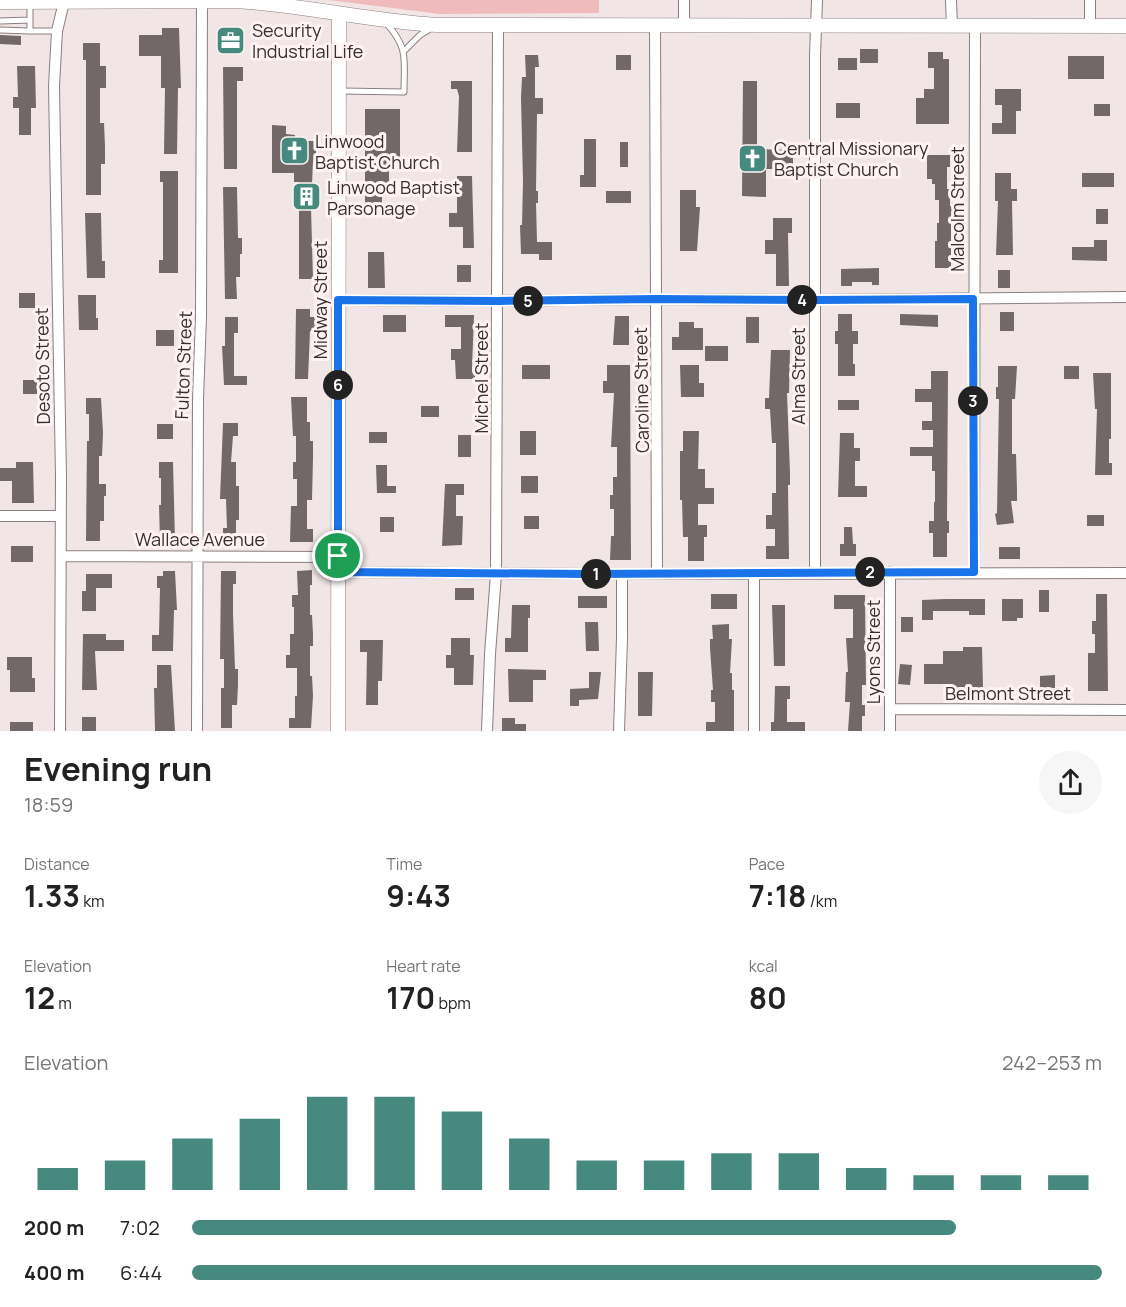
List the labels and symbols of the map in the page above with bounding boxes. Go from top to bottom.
place label: Security Industrial Life [252,18,363,63]
office icon: Security Industrial Life [215,24,247,56]
place label: Linwood Baptist Church [315,129,440,174]
church icon: Linwood Baptist Church [278,135,310,167]
place label: Central Missionary Baptist Church [774,136,929,181]
church icon: Central Missionary Baptist Church [737,142,769,174]
street label: Malcolm Street [945,146,969,272]
place label: Linwood Baptist Parsonage [327,175,460,220]
building icon: Linwood Baptist Parsonage [290,181,322,213]
street label: Midway Street [308,241,332,359]
pin: 4 [787,285,817,315]
pin: 5 [513,286,543,316]
street label: Desoto Street [29,307,55,425]
street label: Fulton Street [169,310,197,420]
street label: Michel Street [469,322,493,434]
street label: Caroline Street [628,327,654,453]
street label: Alma Street [786,327,810,425]
pin: 6 [323,370,353,400]
pin: 3 [958,386,988,416]
street label: Wallace Avenue [135,527,265,551]
pin [312,530,363,581]
pin: 2 [855,557,885,587]
pin: 1 [581,559,611,589]
street label: Lyons Street [861,600,885,704]
street label: Belmont Street [945,681,1071,705]

